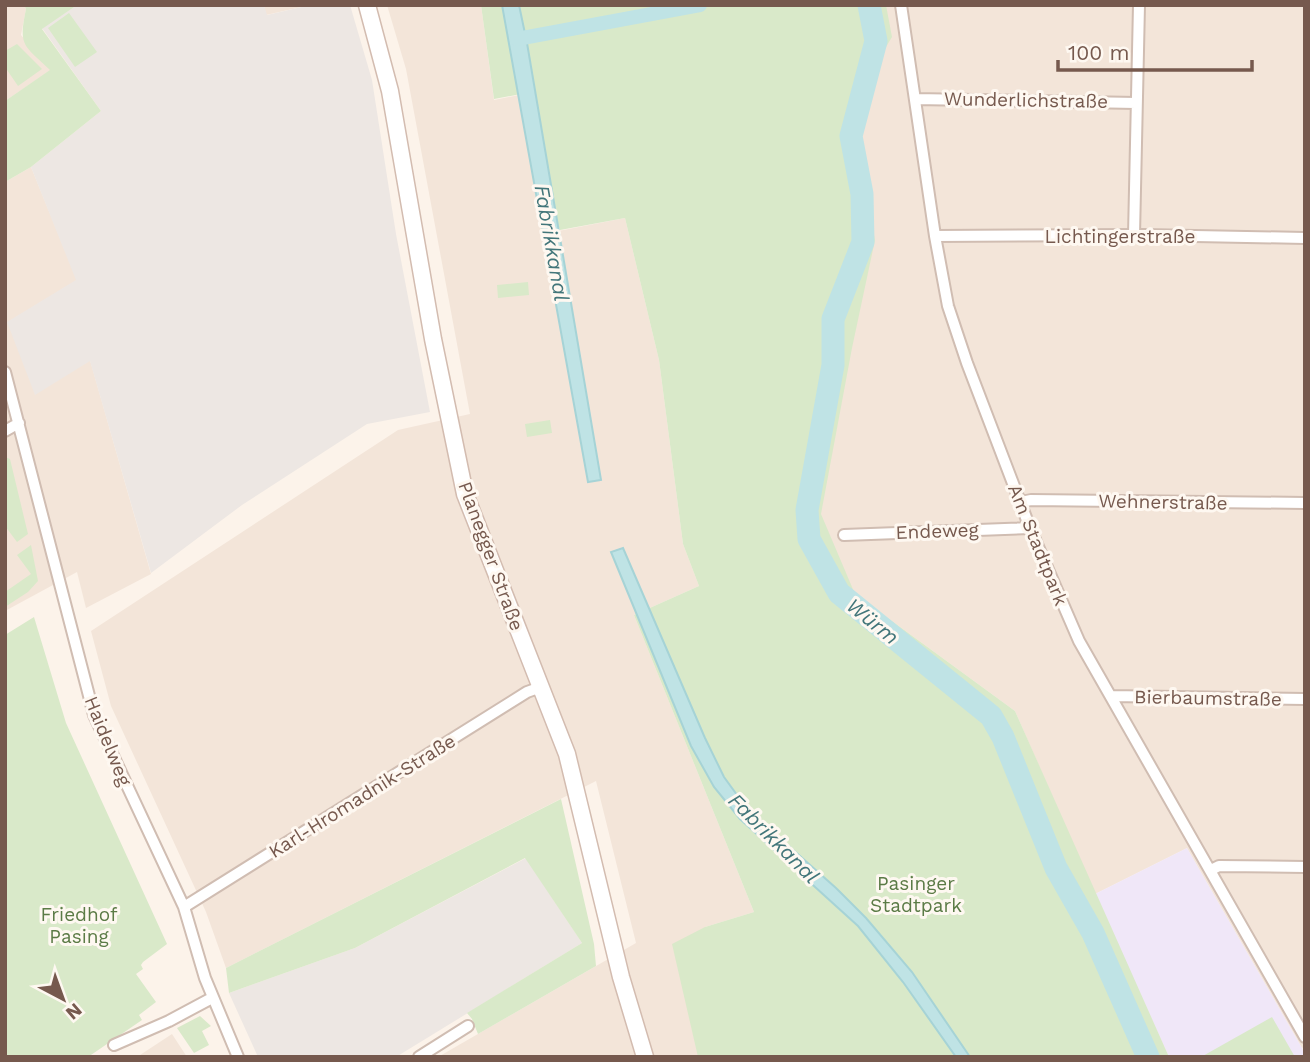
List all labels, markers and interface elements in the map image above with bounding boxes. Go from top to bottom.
scale bar [1058,28,1252,72]
text: 100 m [1068,40,1130,65]
street label: Wunderlichstraße [944,87,1108,113]
water label: Fabrikkanal [529,183,575,303]
street label: Lichtingerstraße [1045,225,1195,248]
street label: Planegger Straße [453,478,529,634]
street label: Am Stadtpark [1003,481,1073,609]
street label: Wehnerstraße [1098,489,1228,515]
street label: Endeweg [895,518,980,544]
water label: Würm [842,593,904,649]
street label: Bierbaumstraße [1134,685,1282,711]
street label: Haidelweg [80,693,137,790]
street label: Karl-Hromadnik-Straße [264,729,460,863]
water label: Fabrikkanal [724,788,824,888]
park label: Pasinger Stadtpark [870,872,962,917]
park label: Friedhof Pasing [41,903,118,948]
north arrow [28,964,98,1034]
text: N [61,998,87,1025]

